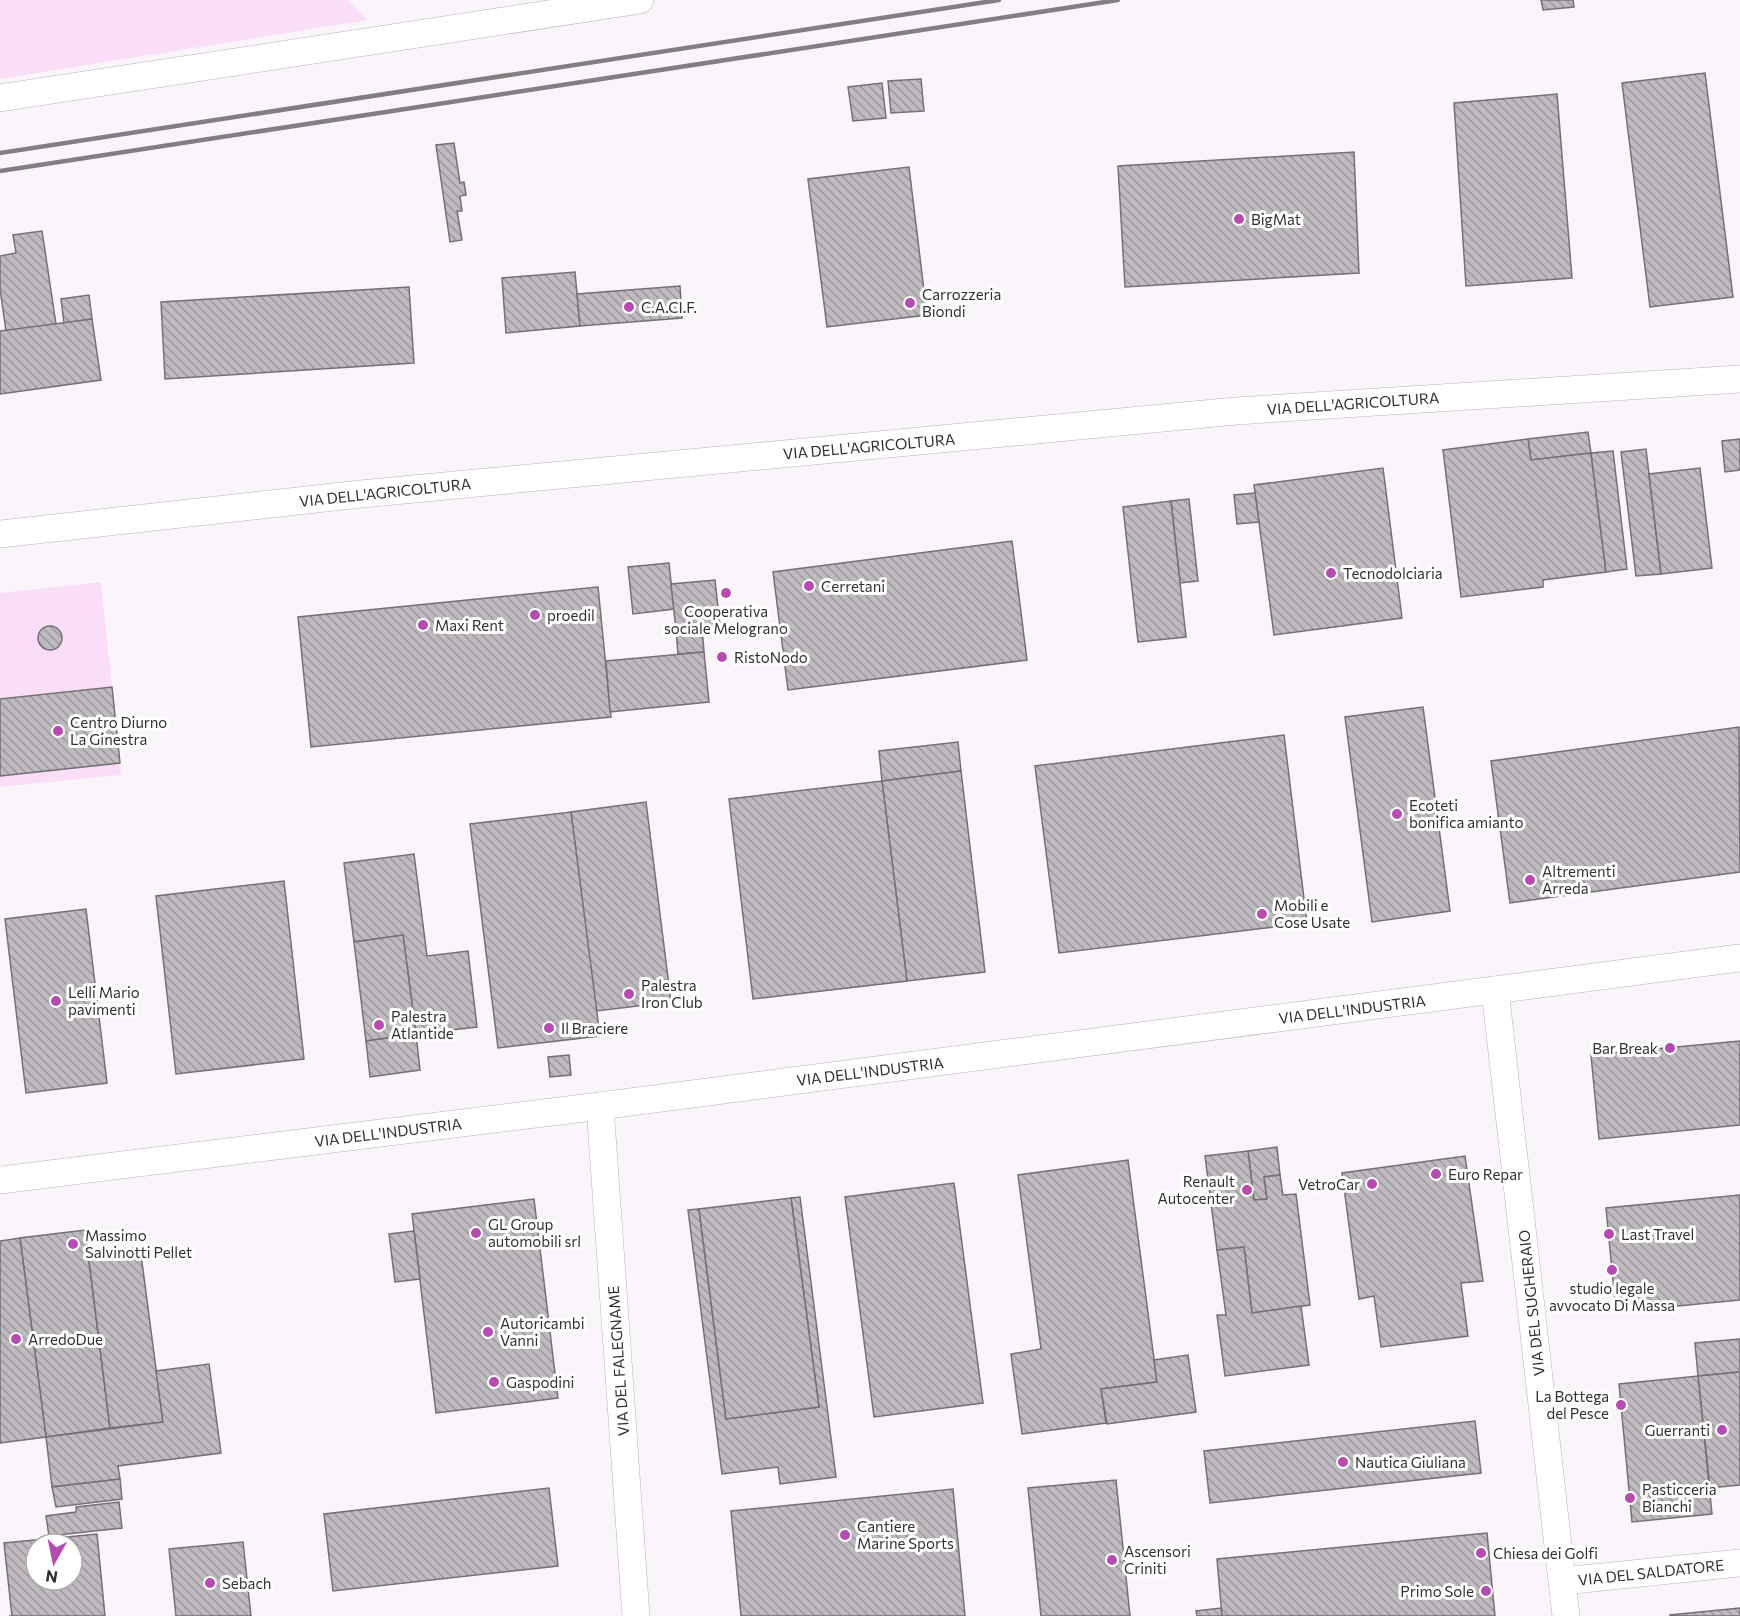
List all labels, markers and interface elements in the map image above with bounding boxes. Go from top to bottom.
place label: BigMat [1251,210,1301,228]
marker: BigMat [1232,212,1246,226]
place label: Carrozzeria Biondi [922,285,1001,320]
marker: Carrozzeria Biondi [903,296,917,310]
place label: C.A.CI.F. [641,298,697,316]
marker: C.A.CI.F. [622,300,636,314]
street label: VIA DELL'AGRICOLTURA [1266,388,1440,418]
street label: VIA DELL'AGRICOLTURA [782,430,956,462]
street label: VIA DELL'AGRICOLTURA [298,474,472,510]
place label: Tecnodolciaria [1343,564,1443,582]
marker: Tecnodolciaria [1324,566,1338,580]
place label: Cerretani [821,577,885,595]
marker: Cerretani [802,579,816,593]
marker: Cooperativa sociale Melograno [719,586,733,600]
place label: Cooperativa sociale Melograno [664,602,788,637]
place label: proedil [547,606,595,624]
marker: proedil [528,608,542,622]
place label: Maxi Rent [435,616,504,634]
marker: Maxi Rent [416,618,430,632]
place label: RistoNodo [734,648,808,666]
marker: RistoNodo [715,650,729,664]
place label: Centro Diurno La Ginestra [70,713,167,748]
marker: Centro Diurno La Ginestra [51,724,65,738]
place label: Ecoteti bonifica amianto [1409,796,1523,831]
marker: Ecoteti bonifica amianto [1390,807,1404,821]
place label: Altrementi Arreda [1542,862,1616,897]
marker: Altrementi Arreda [1523,873,1537,887]
place label: Mobili e Cose Usate [1274,896,1350,931]
marker: Mobili e Cose Usate [1255,907,1269,921]
place label: Palestra Iron Club [641,976,703,1011]
place label: Lelli Mario pavimenti [68,983,140,1018]
marker: Palestra Iron Club [622,987,636,1001]
street label: VIA DELL'INDUSTRIA [1277,991,1427,1027]
marker: Lelli Mario pavimenti [49,994,63,1008]
place label: Palestra Atlantide [391,1007,454,1042]
marker: Palestra Atlantide [372,1018,386,1032]
place label: Il Braciere [561,1019,628,1037]
marker: Il Braciere [542,1021,556,1035]
place label: Bar Break [1592,1039,1658,1057]
marker: Bar Break [1663,1041,1677,1055]
street label: VIA DELL'INDUSTRIA [795,1053,945,1089]
street label: VIA DELL'INDUSTRIA [313,1114,463,1150]
place label: Euro Repar [1448,1165,1523,1183]
marker: Euro Repar [1429,1167,1443,1181]
place label: Renault Autocenter [1158,1172,1235,1207]
place label: VetroCar [1298,1175,1360,1193]
marker: VetroCar [1365,1177,1379,1191]
marker: Renault Autocenter [1240,1183,1254,1197]
place label: GL Group automobili srl [488,1215,581,1250]
place label: Last Travel [1621,1225,1694,1243]
place label: Massimo Salvinotti Pellet [85,1226,192,1261]
marker: GL Group automobili srl [469,1226,483,1240]
marker: Last Travel [1602,1227,1616,1241]
street label: VIA DEL SUGHERAIO [1514,1229,1548,1377]
marker: Massimo Salvinotti Pellet [66,1237,80,1251]
marker: studio legale avvocato Di Massa [1605,1263,1619,1277]
place label: studio legale avvocato Di Massa [1549,1279,1675,1314]
street label: VIA DEL FALEGNAME [604,1285,632,1437]
place label: Autoricambi Vanni [500,1314,585,1349]
marker: Autoricambi Vanni [481,1325,495,1339]
place label: ArredoDue [28,1330,103,1348]
marker: ArredoDue [9,1332,23,1346]
place label: Gaspodini [506,1373,574,1391]
marker: Gaspodini [487,1375,501,1389]
place label: La Bottega del Pesce [1535,1387,1609,1422]
marker: La Bottega del Pesce [1614,1398,1628,1412]
place label: Guerranti [1644,1421,1710,1439]
marker: Guerranti [1715,1423,1729,1437]
place label: Nautica Giuliana [1355,1453,1466,1471]
marker: Nautica Giuliana [1336,1455,1350,1469]
place label: Pasticceria Bianchi [1642,1480,1717,1515]
marker: Pasticceria Bianchi [1623,1491,1637,1505]
place label: Cantiere Marine Sports [857,1517,954,1552]
marker: Cantiere Marine Sports [838,1528,852,1542]
north arrow [24,1532,84,1592]
place label: Ascensori Criniti [1124,1542,1191,1577]
place label: Chiesa dei Golfi [1493,1544,1598,1562]
marker: Chiesa dei Golfi [1474,1546,1488,1560]
marker: Ascensori Criniti [1105,1553,1119,1567]
street label: VIA DEL SALDATORE [1577,1555,1725,1589]
text: N [44,1567,59,1588]
place label: Sebach [222,1574,271,1592]
marker: Sebach [203,1576,217,1590]
place label: Primo Sole [1400,1582,1474,1600]
marker: Primo Sole [1479,1584,1493,1598]

